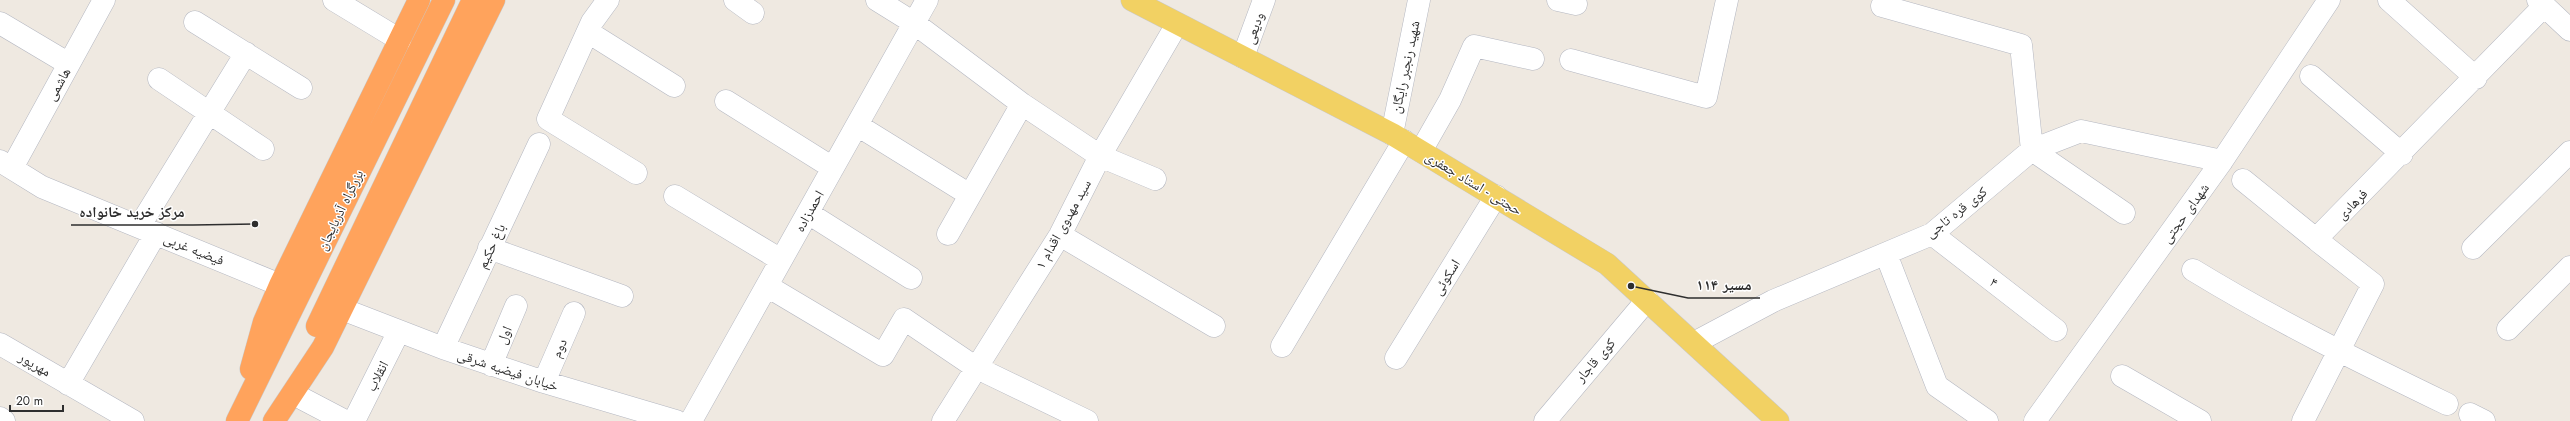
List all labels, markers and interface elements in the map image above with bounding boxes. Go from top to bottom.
street label: ودیعی [1239,9,1269,47]
street label: شهید رنجبر رایگان [1385,19,1425,115]
street label: هاشمی [41,64,75,104]
street label: حجتی - استاد جعفری [1422,146,1526,220]
street label: بزرگراه آذربایجان [312,166,368,254]
street label: سید مهدوی اقدام ۱ [1030,176,1096,272]
street label: شهدای حجتی [2156,179,2214,247]
street label: کوی قره تاجی [1921,181,1991,243]
street label: فرهادی [2332,184,2372,224]
street label: احمدزاده [789,187,829,235]
callout: مرکز خرید خانواده [71,198,193,225]
text: مرکز خرید خانواده [79,201,185,223]
street label: باغ حکیم [472,220,510,272]
street label: فیضیه غربی [161,228,227,270]
street label: اسکوئی [1427,255,1465,299]
callout: مسیر ۱۱۴ [1688,271,1760,298]
street label: ۴ [1985,272,2003,292]
text: مسیر ۱۱۴ [1696,274,1752,296]
street label: اول [491,323,517,347]
street label: کوی قاجار [1570,333,1620,387]
street label: دوم [546,335,572,361]
street label: خیابان فیضیه شرقی [455,344,561,396]
street label: مهرپور [14,346,55,381]
street label: انقلاب [361,357,393,395]
scale bar [10,387,63,413]
text: 20 m [16,392,43,410]

